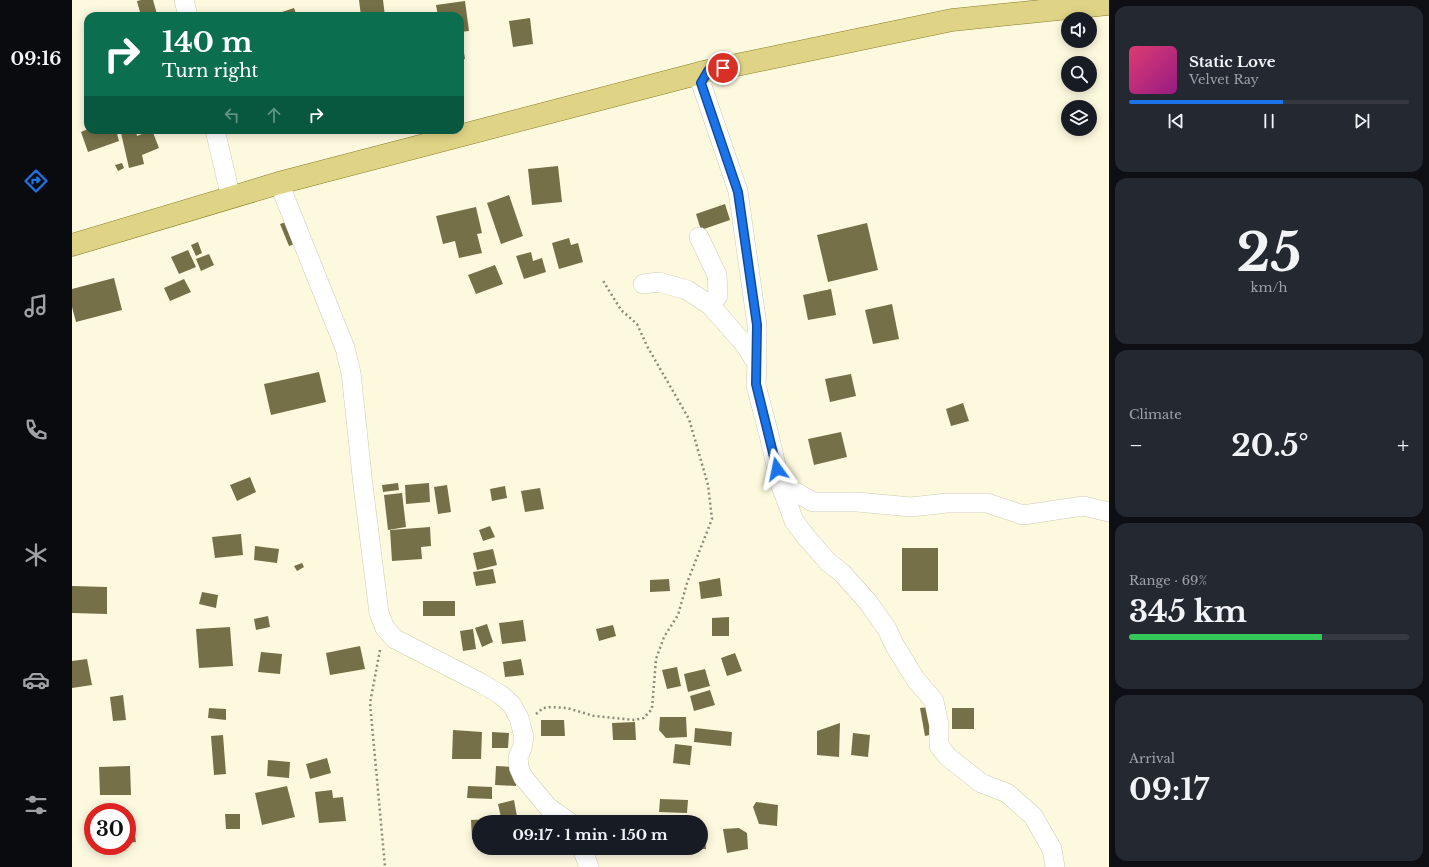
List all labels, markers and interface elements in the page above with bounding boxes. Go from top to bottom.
map controls [1061,12,1097,136]
button: sound [1061,12,1097,48]
text: 140 m [162,25,252,60]
icon: right [96,28,148,80]
text: 09:16 [11,48,61,70]
pin [706,51,740,85]
text: Static Love [1189,52,1275,71]
button: search [1061,56,1097,92]
icon: arrive [712,57,734,79]
text: Turn right [162,60,258,82]
text: Velvet Ray [1189,71,1259,88]
button: layers [1061,100,1097,136]
icon: left [221,104,243,126]
icon: ahead [263,104,285,126]
icon: right [305,104,327,126]
icon: previous [1165,110,1187,132]
icon: pause [1258,110,1280,132]
icon: next [1351,110,1373,132]
icon: directions [22,167,50,195]
text: 25 [1237,221,1301,285]
text: km/h [1251,279,1287,296]
icon: music [22,292,50,320]
text: Climate [1129,406,1182,423]
icon: phone [22,416,50,444]
text: 20.5° [1231,427,1309,464]
text: − [1129,432,1143,459]
text: + [1397,432,1409,459]
position arrow [756,448,798,490]
icon: climate [22,541,50,569]
text: Range · 69% [1129,572,1207,589]
text: 345 km [1129,593,1247,630]
icon: car [22,666,50,694]
text: Arrival [1129,750,1175,767]
text: 09:17 [1129,771,1209,808]
icon: filters [22,791,50,819]
speed limit sign: 30 [84,803,136,855]
text: 09:17 · 1 min · 150 m [512,825,668,844]

